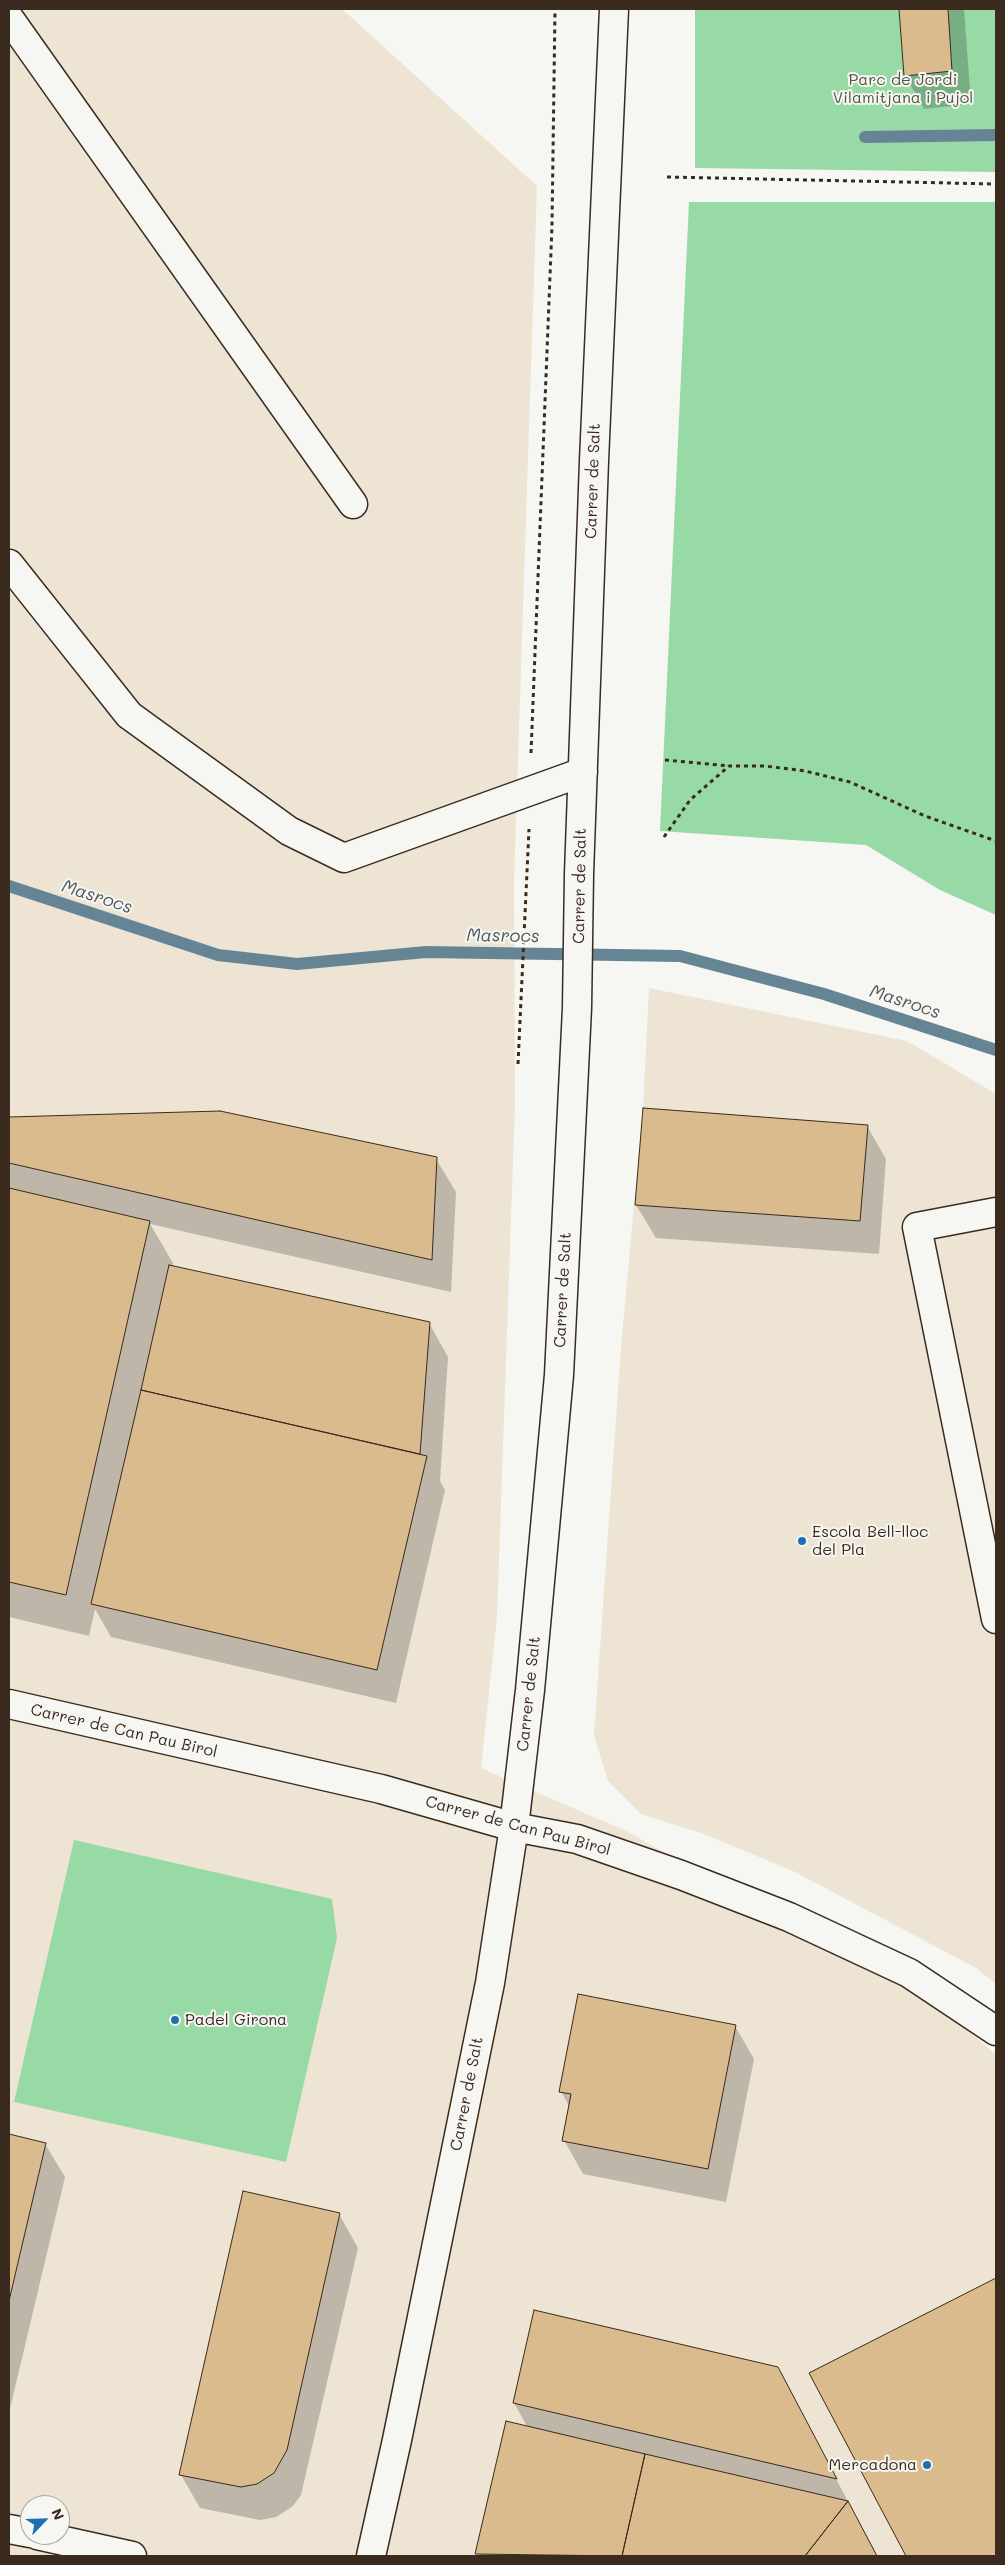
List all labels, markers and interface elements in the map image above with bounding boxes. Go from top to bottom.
park label: Parc de Jordi Vilamitjana i Pujol [833,70,973,108]
street label: Carrer de Salt [581,423,605,539]
street label: Carrer de Salt [569,828,591,944]
water label: Masrocs [59,875,135,919]
water label: Masrocs [466,925,540,947]
water label: Masrocs [867,980,943,1024]
street label: Carrer de Salt [550,1232,576,1348]
place label: Escola Bell-lloc del Pla [812,1522,928,1560]
marker: Escola Bell-lloc del Pla [796,1535,808,1547]
street label: Carrer de Salt [513,1635,545,1753]
street label: Carrer de Can Pau Birol [29,1700,219,1762]
street label: Carrer de Can Pau Birol [423,1792,613,1860]
place label: Padel Girona [185,2010,287,2030]
marker: Padel Girona [169,2014,181,2026]
street label: Carrer de Salt [447,2035,487,2153]
place label: Mercadona [828,2455,917,2475]
marker: Mercadona [921,2459,933,2471]
north arrow [20,2495,70,2545]
text: N [47,2505,69,2523]

